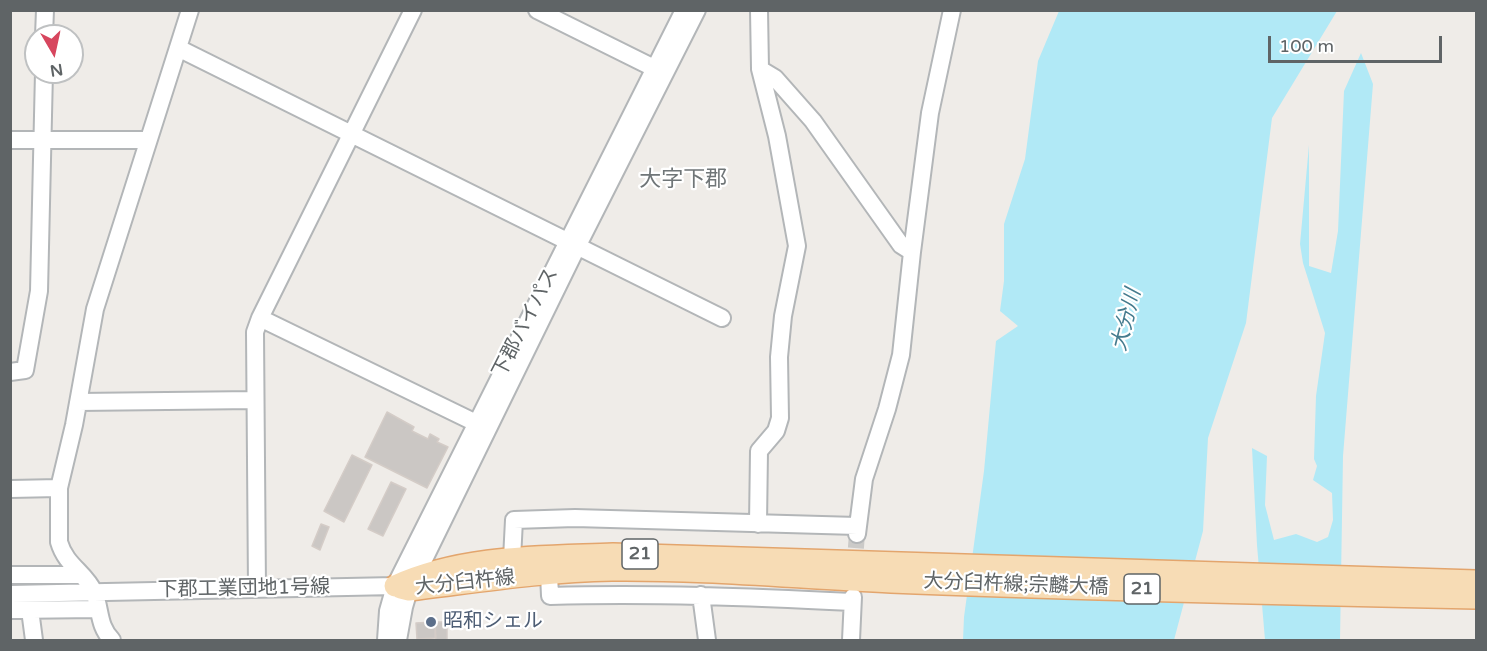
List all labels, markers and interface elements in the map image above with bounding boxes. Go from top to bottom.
north arrow [24,24,84,84]
scale bar [1271,24,1445,62]
text: 100 m [1279,35,1334,57]
text: N [49,59,64,81]
district label: 大字下郡 [639,167,727,193]
street label: 下郡バイパス [488,264,564,382]
water label: 大分川 [1107,286,1147,354]
road number: 21 [622,539,658,569]
street label: 大分臼杵線 [414,566,516,600]
street label: 大分臼杵線;宗麟大橋 [923,570,1109,600]
road number: 21 [1124,574,1160,604]
street label: 下郡工業団地1号線 [158,575,330,603]
place label: 昭和シェル [443,610,543,634]
marker: 昭和シェル [424,615,438,629]

